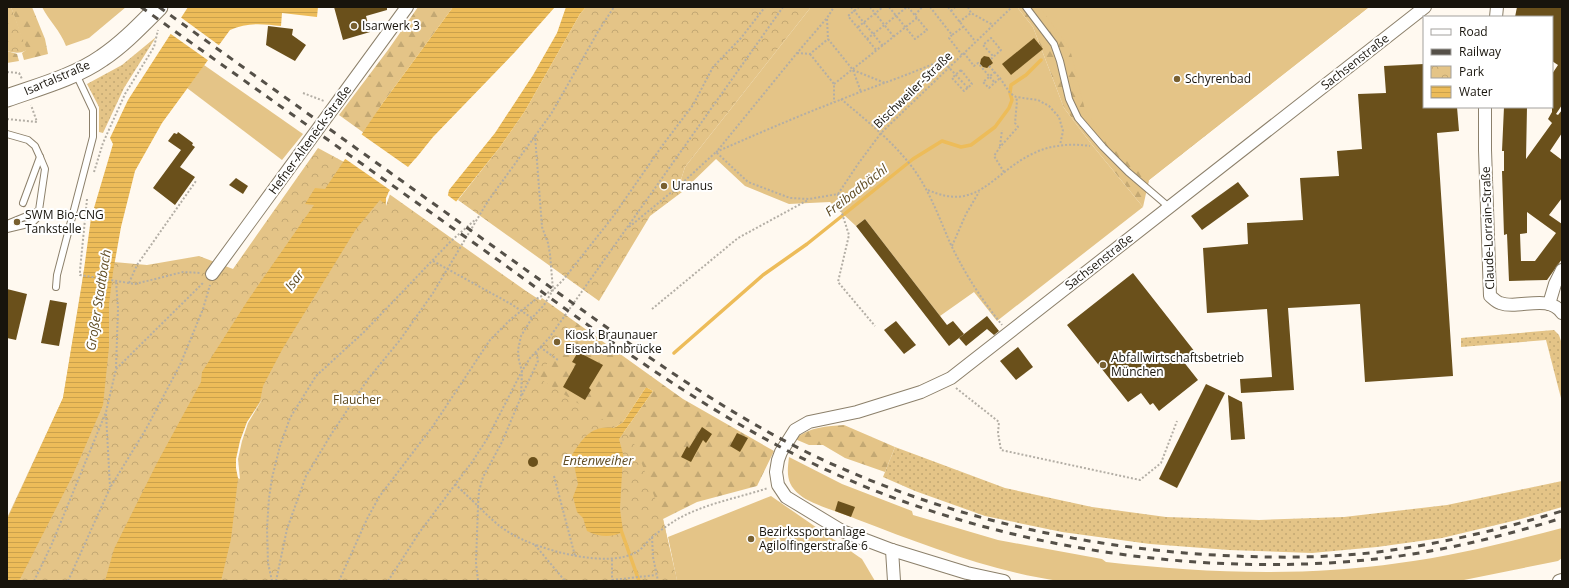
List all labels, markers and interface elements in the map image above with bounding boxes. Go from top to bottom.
legend [1423,16,1553,108]
place label: Isarwerk 3 [362,17,420,34]
marker: Isarwerk 3 [349,21,359,31]
text: Road [1459,23,1488,40]
street label: Sachsenstraße [1317,30,1392,94]
text: Railway [1459,43,1502,60]
street label: Bischweiler-Straße [869,47,956,132]
street label: Isartalstraße [21,56,93,99]
text: Park [1459,63,1485,80]
place label: Schyrenbad [1185,70,1251,87]
marker: Schyrenbad [1172,74,1182,84]
street label: Hefner-Alteneck-Straße [264,82,355,198]
text: Water [1459,83,1493,100]
water label: Freibadbächl [821,159,892,220]
street label: Claude-Lorrain-Straße [1477,166,1498,290]
place label: Uranus [672,177,713,194]
marker: Uranus [659,181,669,191]
place label: SWM Bio-CNG Tankstelle [25,206,104,237]
marker: SWM Bio-CNG Tankstelle [12,217,22,227]
street label: Sachsenstraße [1061,230,1136,294]
water label: Großer Stadtbach [81,248,115,352]
water label: Isar [280,265,308,294]
place label: Kiosk Braunauer Eisenbahnbrücke [565,326,662,357]
marker: Kiosk Braunauer Eisenbahnbrücke [552,337,562,347]
place label: Abfallwirtschaftsbetrieb München [1111,349,1244,380]
marker: Abfallwirtschaftsbetrieb München [1098,360,1108,370]
park label: Flaucher [333,391,381,408]
water label: Entenweiher [563,451,634,469]
place label: Bezirkssportanlage Agilolfingerstraße 6 [759,523,868,554]
marker: Bezirkssportanlage Agilolfingerstraße 6 [746,534,756,544]

